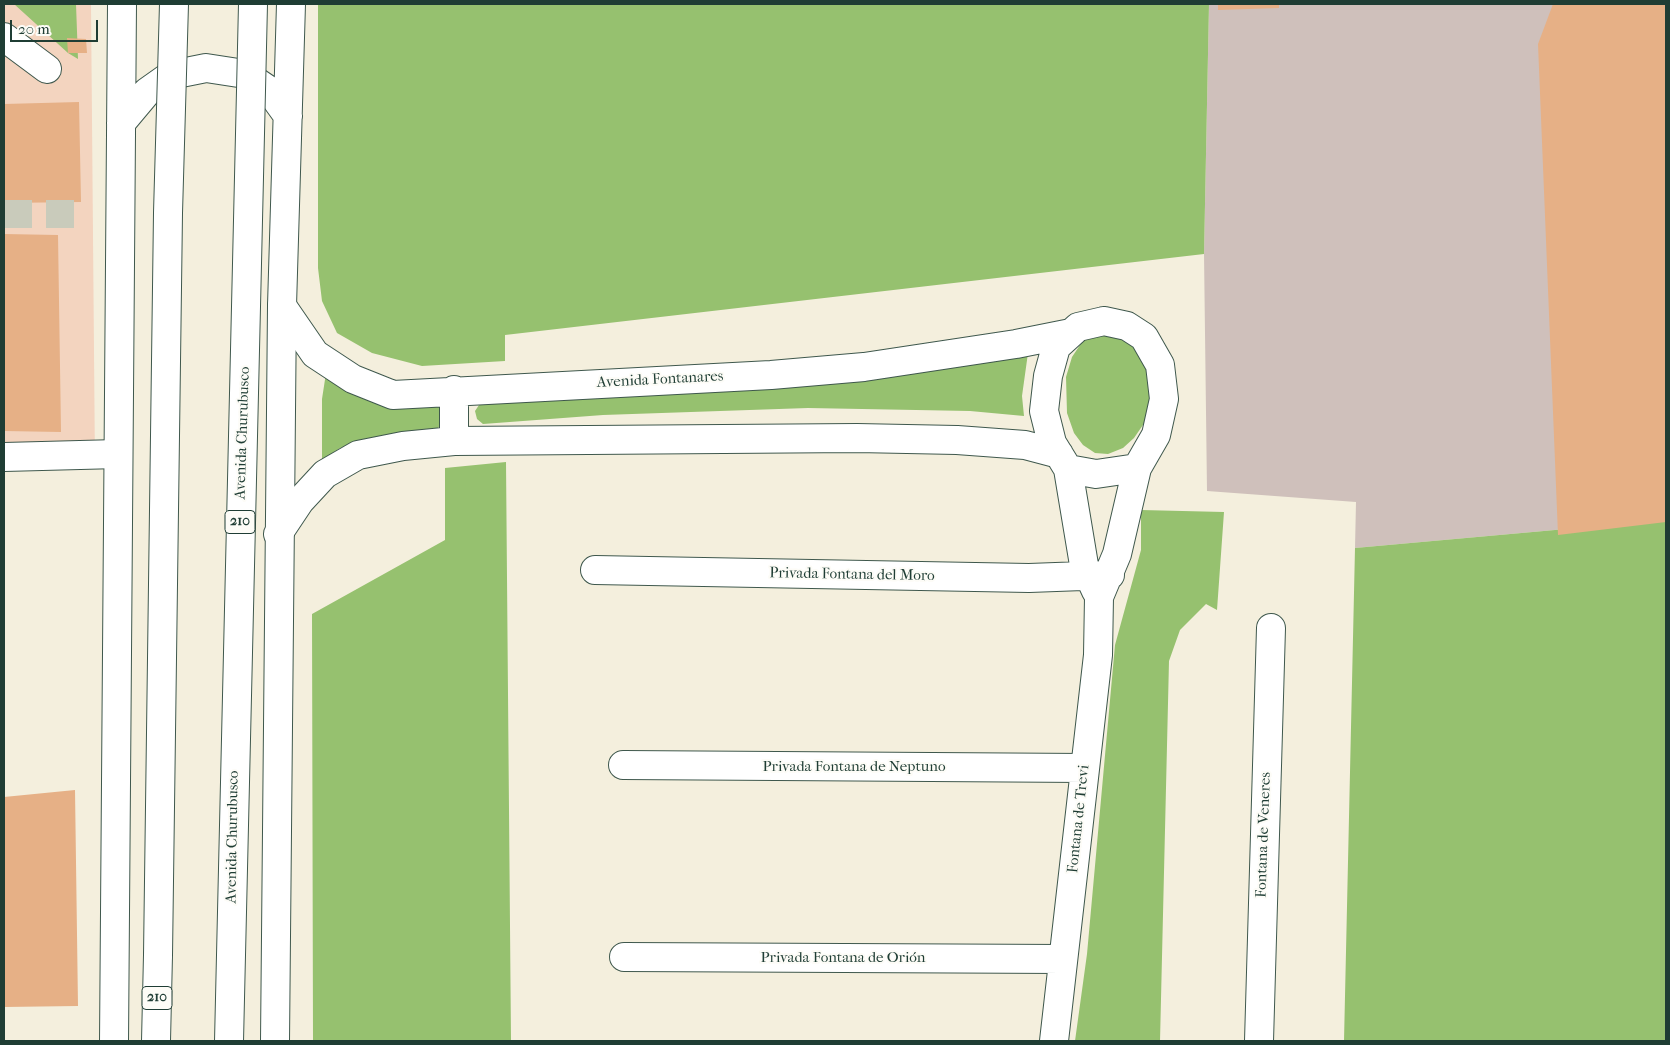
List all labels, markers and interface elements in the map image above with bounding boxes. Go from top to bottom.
scale bar [12,10,100,42]
text: 20 m [18,20,50,38]
street label: Avenida Churubusco [232,366,254,500]
street label: Avenida Fontanares [596,368,724,392]
road number: 210 [225,511,255,534]
street label: Privada Fontana del Moro [769,565,935,585]
street label: Privada Fontana de Neptuno [762,758,946,776]
street label: Fontana de Trevi [1064,764,1094,874]
street label: Avenida Churubusco [223,770,243,904]
street label: Fontana de Veneres [1253,772,1275,898]
street label: Privada Fontana de Orión [760,949,926,967]
road number: 210 [142,986,172,1010]

